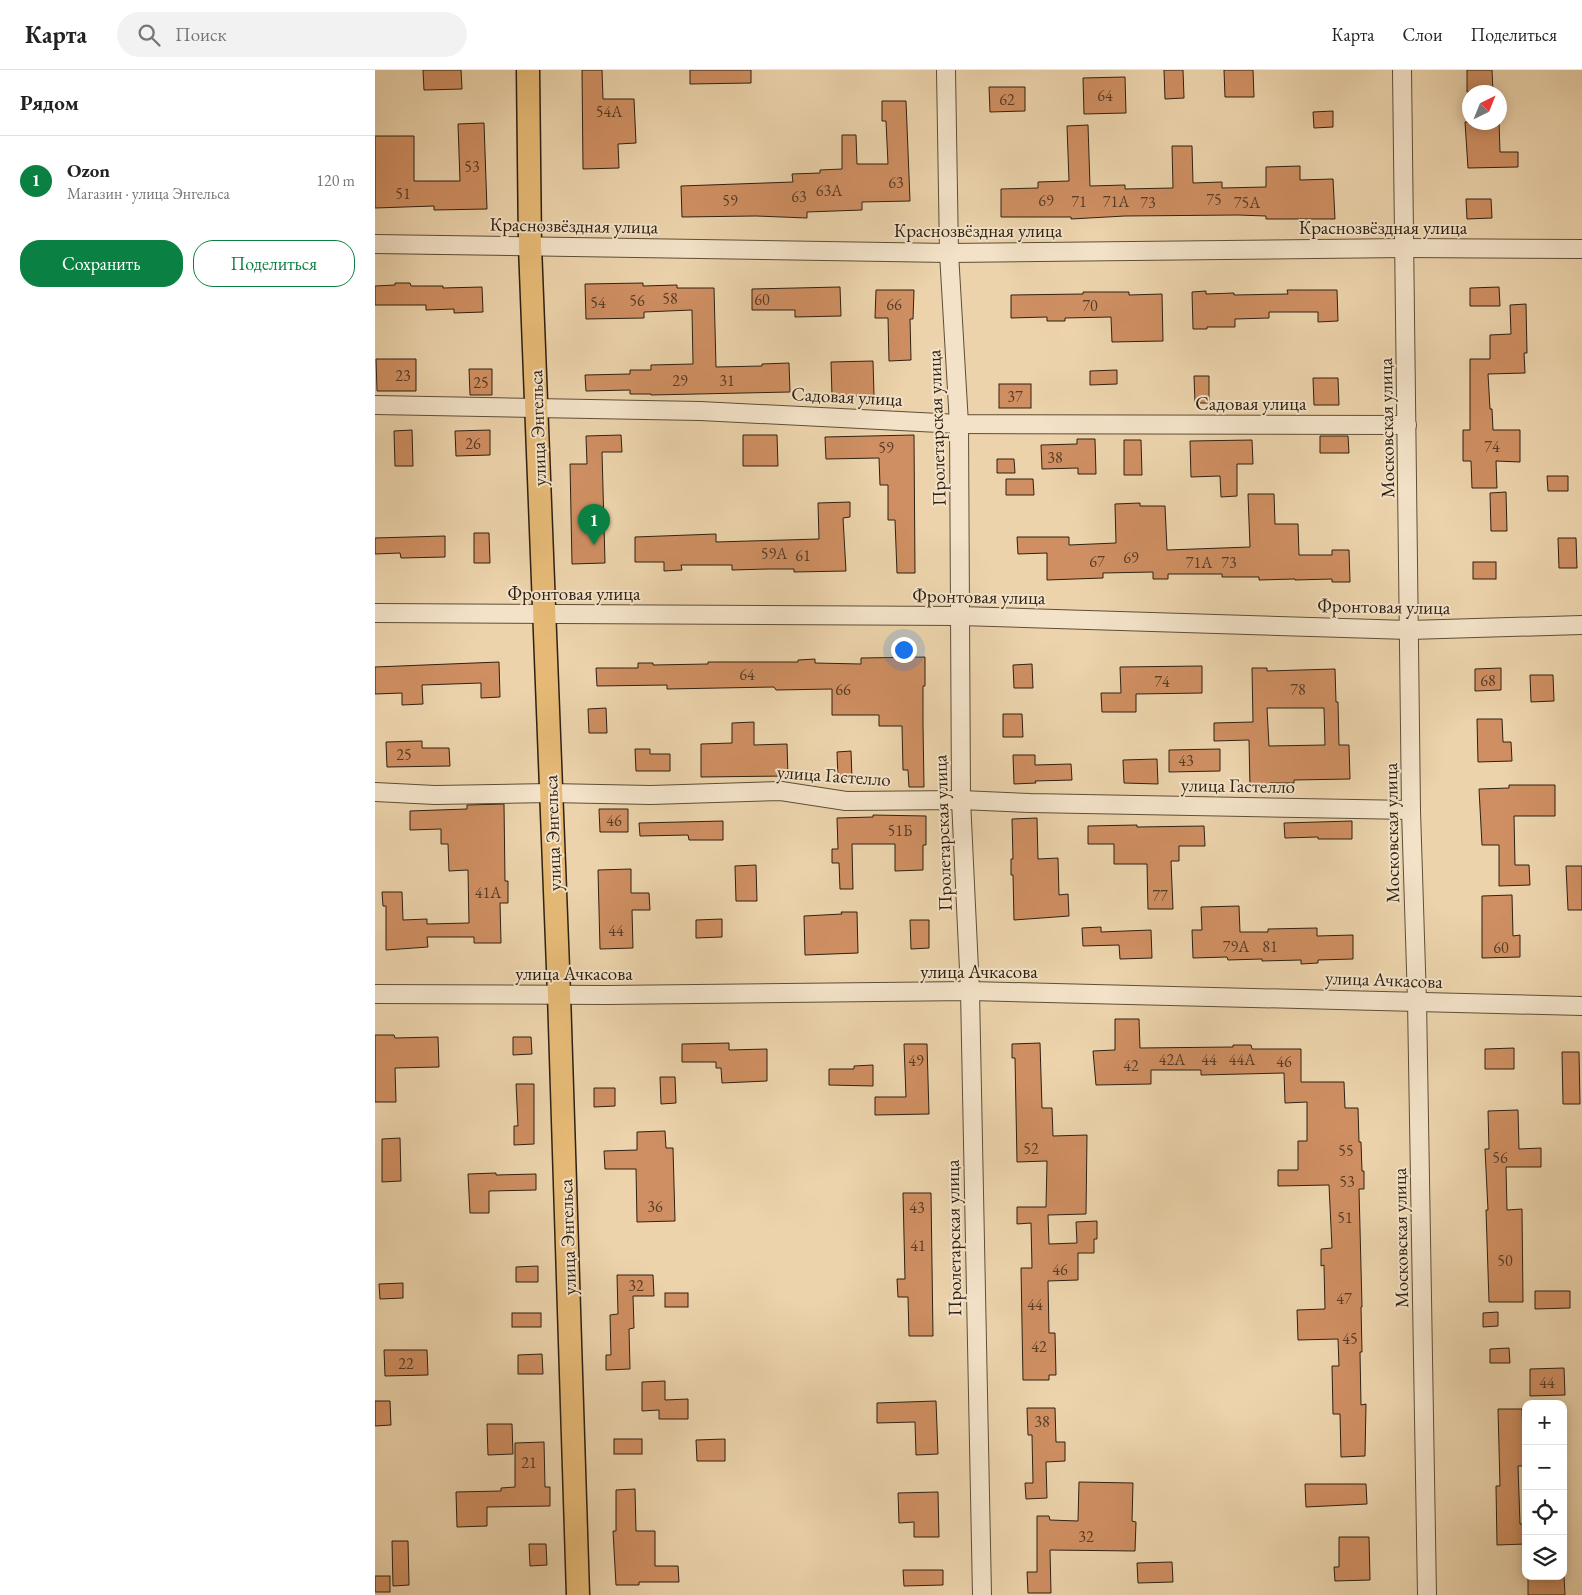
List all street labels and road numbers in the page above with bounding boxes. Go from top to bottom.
street label: Краснозвёздная улица [489,212,659,239]
street label: Краснозвёздная улица [1299,215,1468,240]
street label: Краснозвёздная улица [894,218,1063,243]
street label: Пролетарская улица [921,349,952,507]
street label: Московская улица [1373,357,1400,498]
street label: улица Энгельса [523,369,552,487]
street label: Садовая улица [791,381,904,412]
street label: Садовая улица [1195,391,1307,416]
street label: Фронтовая улица [507,581,641,606]
street label: Фронтовая улица [912,583,1046,610]
street label: Фронтовая улица [1317,593,1451,620]
street label: Пролетарская улица [927,754,958,912]
street label: улица Гастелло [776,759,892,792]
street label: Московская улица [1378,762,1405,903]
street label: улица Гастелло [1181,772,1295,799]
street label: улица Энгельса [538,774,567,892]
street label: улица Ачкасова [920,959,1038,984]
street label: улица Ачкасова [515,961,633,986]
street label: улица Ачкасова [1325,965,1444,994]
street label: Пролетарская улица [940,1159,967,1317]
street label: Московская улица [1387,1167,1414,1308]
street label: улица Энгельса [553,1178,582,1296]

